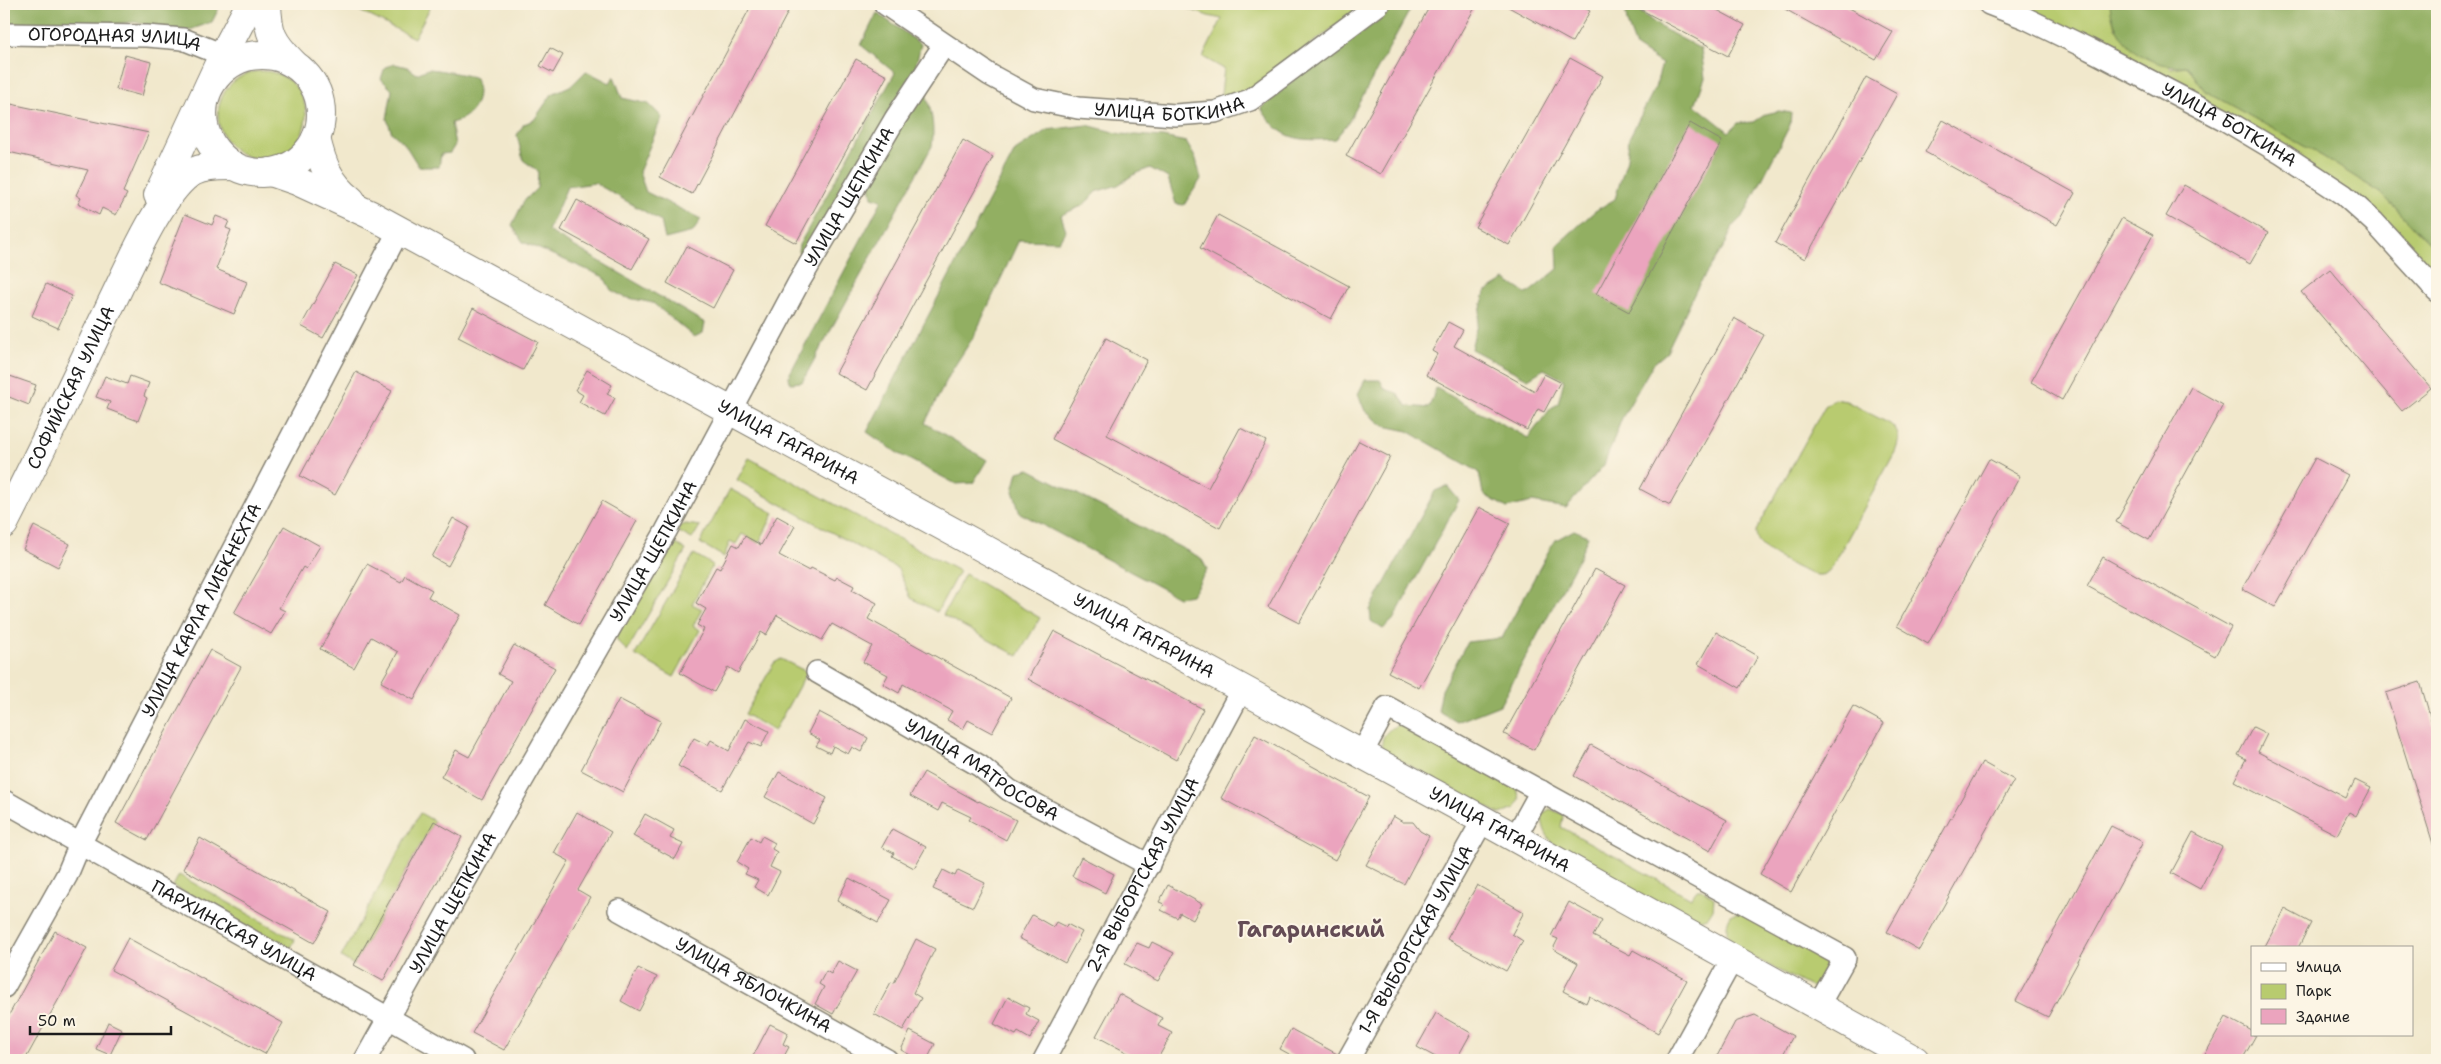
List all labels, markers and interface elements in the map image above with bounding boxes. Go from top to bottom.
street label: ОГОРОДНАЯ УЛИЦА [28,22,205,57]
street label: УЛИЦА БОТКИНА [2157,77,2301,172]
street label: УЛИЦА БОТКИНА [1093,91,1248,127]
street label: УЛИЦА ЩЕПКИНА [799,122,900,271]
street label: СОФИЙСКАЯ УЛИЦА [21,302,120,473]
street label: УЛИЦА ГАГАРИНА [713,394,863,490]
street label: УЛИЦА ЩЕПКИНА [604,476,703,626]
street label: УЛИЦА КАРЛА ЛИБКНЕХТА [136,499,267,721]
street label: УЛИЦА ГАГАРИНА [1069,587,1219,684]
street label: УЛИЦА МАТРОСОВА [901,713,1063,826]
street label: 2-Я ВЫБОРГСКАЯ УЛИЦА [1081,773,1205,977]
street label: УЛИЦА ГАГАРИНА [1425,781,1574,878]
street label: УЛИЦА ЩЕПКИНА [404,828,502,978]
street label: 1-Я ВЫБОРГСКАЯ УЛИЦА [1353,841,1478,1039]
street label: ПАРХИНСКАЯ УЛИЦА [147,875,321,987]
district label: Гагаринский [1237,915,1385,944]
street label: УЛИЦА ЯБЛОЧКИНА [671,932,836,1039]
legend [2251,946,2414,1036]
text: Улица [2296,957,2342,977]
text: Парк [2296,981,2332,1001]
scale bar [30,1004,171,1036]
text: Здание [2296,1007,2350,1027]
text: 50 m [38,1011,76,1031]

